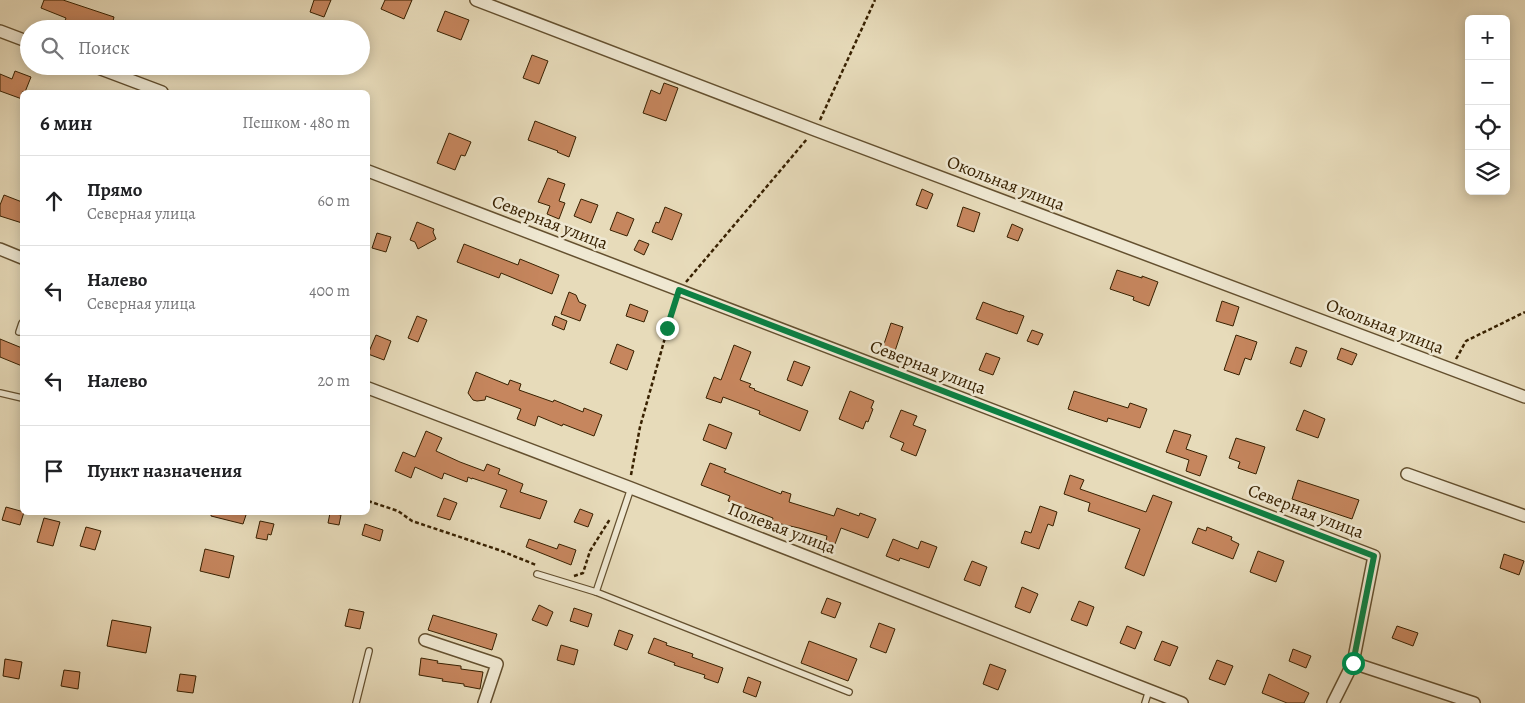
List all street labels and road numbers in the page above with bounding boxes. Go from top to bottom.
street label: Окольная улица [944,150,1069,217]
street label: Северная улица [489,189,612,255]
street label: Окольная улица [1323,293,1448,360]
street label: Северная улица [867,334,990,400]
street label: Северная улица [1245,478,1368,544]
street label: Полевая улица [725,496,840,560]

